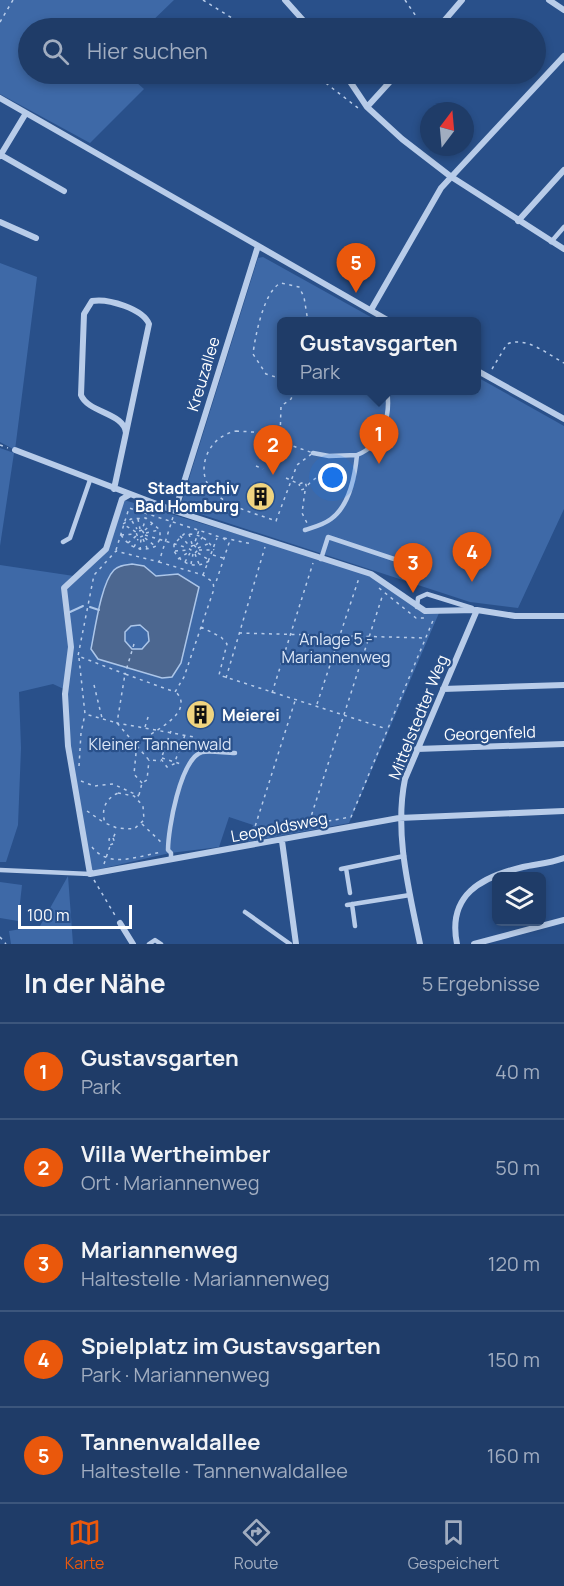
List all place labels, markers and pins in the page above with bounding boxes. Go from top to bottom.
pin: 5 [336,244,376,293]
pin: 1 [360,414,398,464]
pin: 2 [254,426,292,475]
place label: Stadtarchiv Bad Homburg [135,477,239,517]
building icon: Stadtarchiv Bad Homburg [244,481,276,513]
pin: 4 [452,532,492,582]
pin: 3 [394,544,432,593]
building icon: Meierei [185,699,217,731]
place label: Meierei [222,704,280,726]

